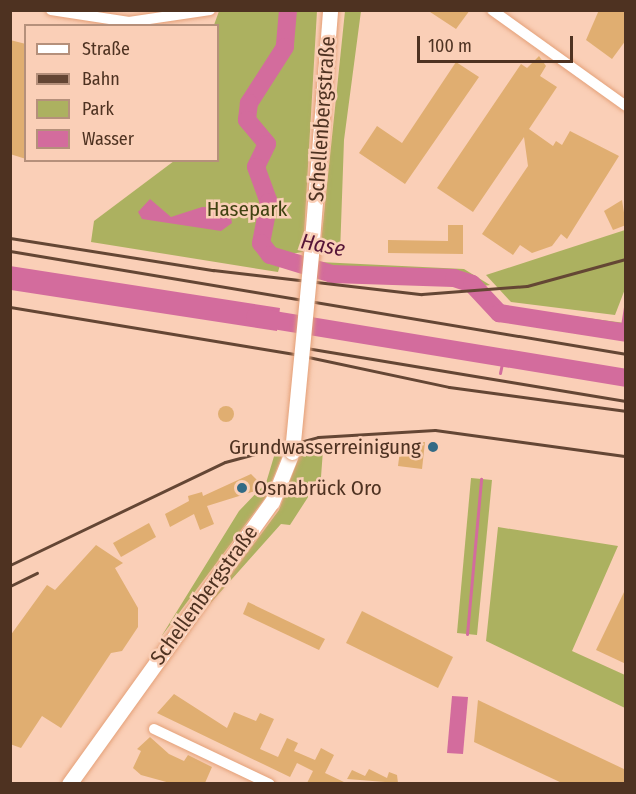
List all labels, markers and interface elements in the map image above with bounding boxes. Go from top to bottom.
legend [24,24,219,162]
scale bar [420,24,576,62]
street label: Schellenbergstraße [304,35,340,203]
text: 100 m [428,35,472,57]
text: Straße [82,38,130,60]
text: Bahn [82,68,120,90]
text: Park [82,98,114,120]
text: Wasser [82,128,134,150]
park label: Hasepark [207,196,287,222]
water label: Hase [299,228,347,262]
place label: Grundwasserreinigung [229,434,421,460]
marker: Grundwasserreinigung [426,440,440,454]
place label: Osnabrück Oro [254,475,382,501]
marker: Osnabrück Oro [235,481,249,495]
street label: Schellenbergstraße [145,520,263,670]

